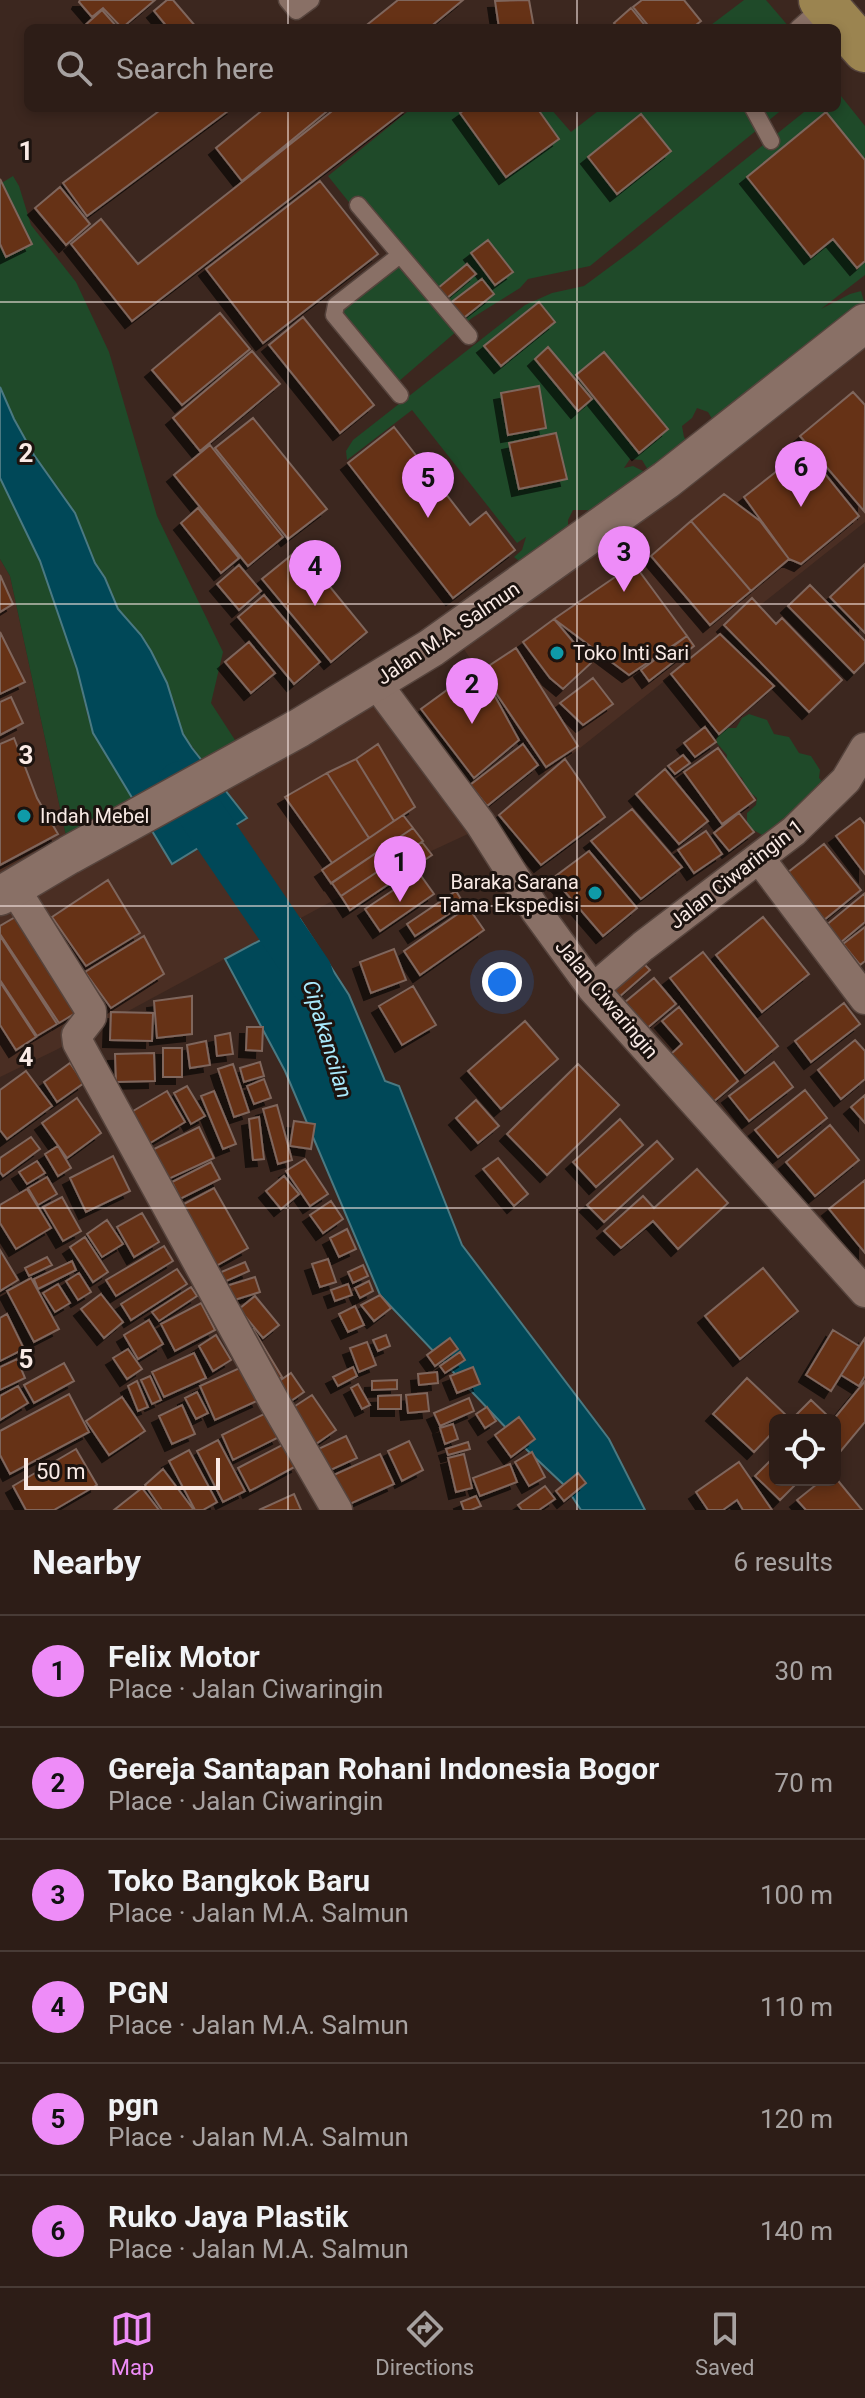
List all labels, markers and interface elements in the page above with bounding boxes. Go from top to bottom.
search box [24,24,841,112]
icon: search [52,46,96,90]
text: Search here [116,51,274,86]
text: 1 [19,136,33,166]
text: 2 [19,438,33,468]
pin: 6 [775,441,827,507]
pin: 5 [402,452,454,518]
pin: 3 [598,526,650,592]
pin: 4 [289,540,341,606]
street label: Jalan M.A. Salmun [372,576,524,690]
place label: Toko Inti Sari [573,641,689,665]
marker: Toko Inti Sari [548,644,566,662]
pin: 2 [446,658,498,724]
text: 3 [19,740,33,770]
place label: Indah Mebel [40,804,149,828]
marker: Indah Mebel [15,807,33,825]
street label: Jalan Ciwaringin 1 [664,814,808,934]
pin: 1 [374,836,426,902]
place label: Baraka Sarana Tama Ekspedisi [439,870,579,917]
marker: Baraka Sarana Tama Ekspedisi [586,884,604,902]
street label: Jalan Ciwaringin [550,935,664,1063]
your location [482,962,522,1002]
water label: Cipakancilan [298,977,357,1101]
text: 4 [19,1042,34,1072]
text: 5 [19,1344,33,1374]
map controls [769,1414,841,1486]
button: locate [769,1414,841,1486]
scale bar [24,1454,220,1490]
text: 50 m [36,1459,85,1484]
text: Nearby [32,1542,141,1582]
text: 6 results [734,1547,833,1577]
text: Felix Motor [108,1639,260,1674]
text: 1 [51,1656,65,1686]
text: 30 m [775,1656,833,1686]
text: Place · Jalan Ciwaringin [108,1674,383,1704]
text: Gereja Santapan Rohani Indonesia Bogor [108,1751,659,1786]
text: 2 [51,1768,65,1798]
text: 70 m [775,1768,833,1798]
text: Place · Jalan Ciwaringin [108,1786,383,1816]
text: Toko Bangkok Baru [108,1863,370,1898]
text: 3 [51,1880,65,1910]
text: 100 m [760,1880,833,1910]
text: Place · Jalan M.A. Salmun [108,1898,409,1928]
text: PGN [108,1975,169,2010]
text: 4 [51,1992,65,2022]
text: 110 m [760,1992,833,2022]
text: Place · Jalan M.A. Salmun [108,2010,409,2040]
text: pgn [108,2087,159,2122]
text: 5 [51,2104,65,2134]
text: 120 m [760,2104,833,2134]
text: Place · Jalan M.A. Salmun [108,2122,409,2152]
text: Ruko Jaya Plastik [108,2199,348,2234]
text: 6 [51,2216,65,2246]
text: 140 m [760,2216,833,2246]
text: Place · Jalan M.A. Salmun [108,2234,409,2264]
tab: Map [110,2307,154,2380]
tab: Directions [375,2307,474,2380]
tab: Saved [695,2307,755,2380]

